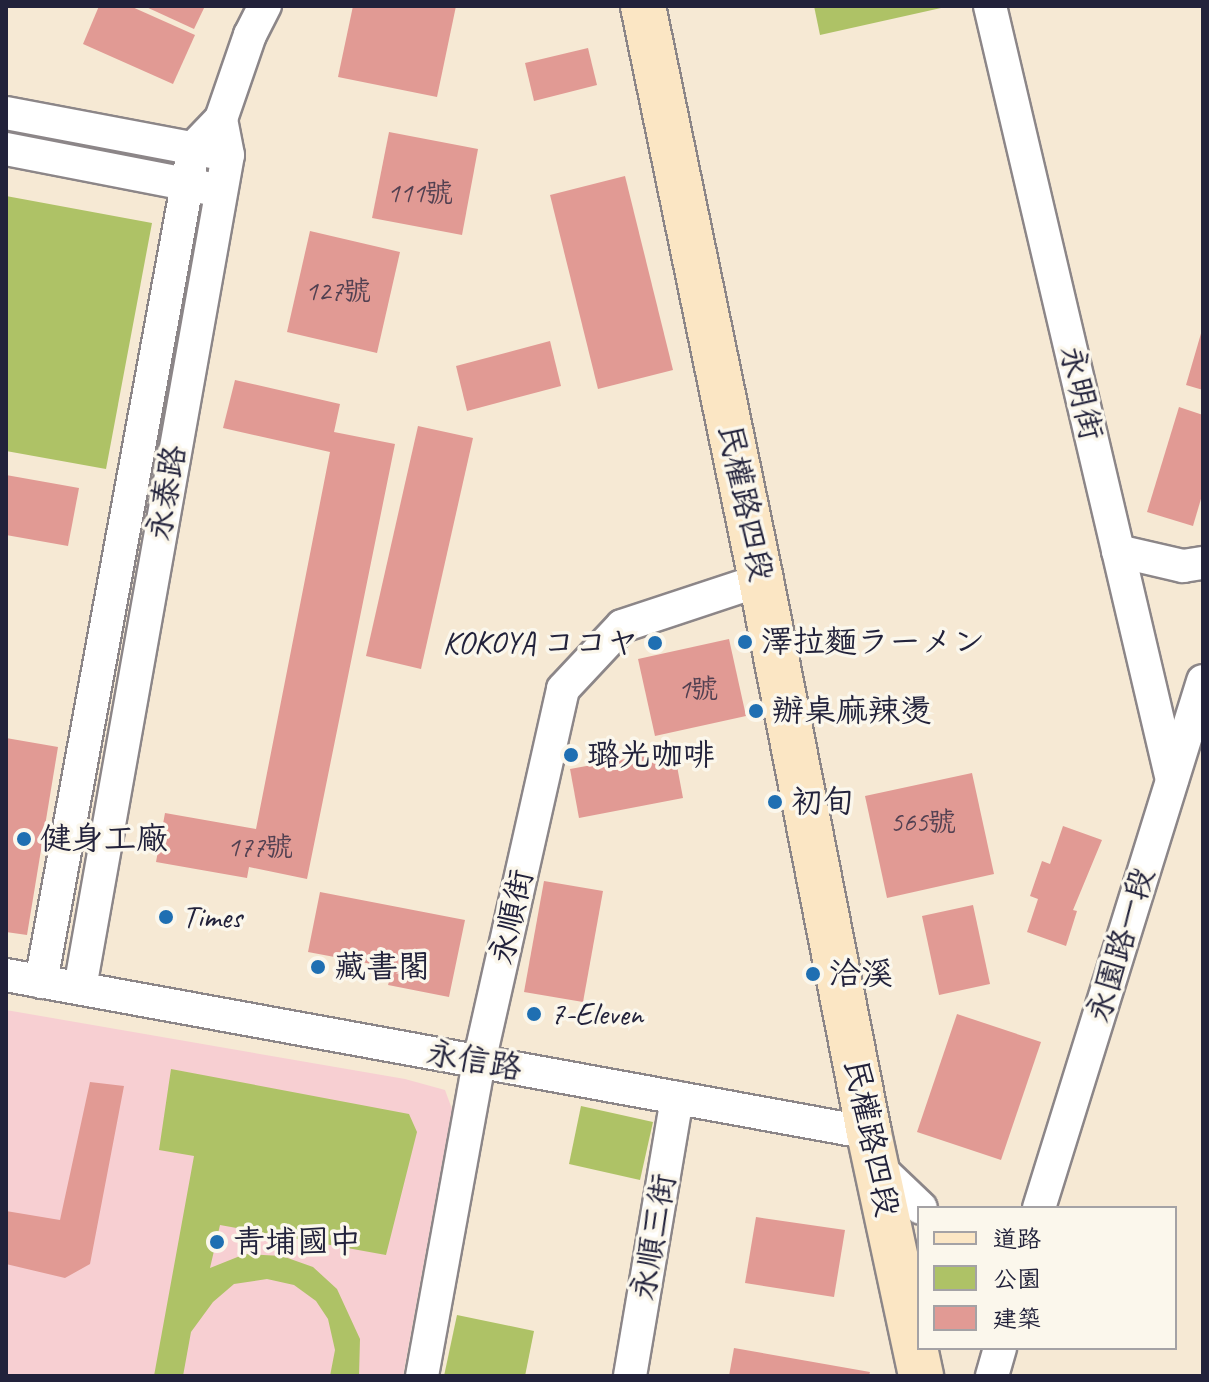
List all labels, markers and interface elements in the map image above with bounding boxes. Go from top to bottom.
house number: 111號 [387,176,453,210]
house number: 127號 [305,274,371,308]
street label: 永明街 [1051,342,1111,444]
street label: 民權路四段 [710,421,780,585]
street label: 永泰路 [140,442,194,544]
place label: 澤拉麵ラーメン [761,623,985,661]
place label: KOKOYA ココヤ [442,624,639,662]
marker: 澤拉麵ラーメン [736,633,754,651]
marker: KOKOYA ココヤ [646,634,664,652]
house number: 1號 [678,672,718,706]
place label: 辦桌麻辣燙 [772,692,932,730]
marker: 辦桌麻辣燙 [747,702,765,720]
place label: 璐光咖啡 [587,736,715,774]
marker: 璐光咖啡 [562,746,580,764]
place label: 初旬 [791,783,855,821]
marker: 初旬 [766,793,784,811]
house number: 565號 [890,805,956,839]
place label: 健身工廠 [40,820,168,858]
marker: 健身工廠 [15,830,33,848]
house number: 177號 [227,830,293,864]
street label: 永園路一段 [1079,863,1163,1027]
street label: 永順街 [482,866,542,968]
place label: Times [182,898,242,936]
marker: Times [157,908,175,926]
place label: 藏書閣 [334,948,430,986]
place label: 洽溪 [829,955,893,993]
marker: 藏書閣 [309,958,327,976]
marker: 洽溪 [804,965,822,983]
place label: 7-Eleven [550,995,643,1033]
marker: 7-Eleven [525,1005,543,1023]
street label: 永信路 [423,1034,525,1088]
street label: 民權路四段 [836,1056,906,1220]
street label: 永順三街 [624,1171,684,1303]
legend [917,1206,1177,1350]
place label: 青埔國中 [233,1223,361,1261]
text: 道路 [993,1224,1041,1254]
marker: 青埔國中 [208,1233,226,1251]
text: 公園 [993,1264,1041,1294]
text: 建築 [993,1304,1041,1334]

